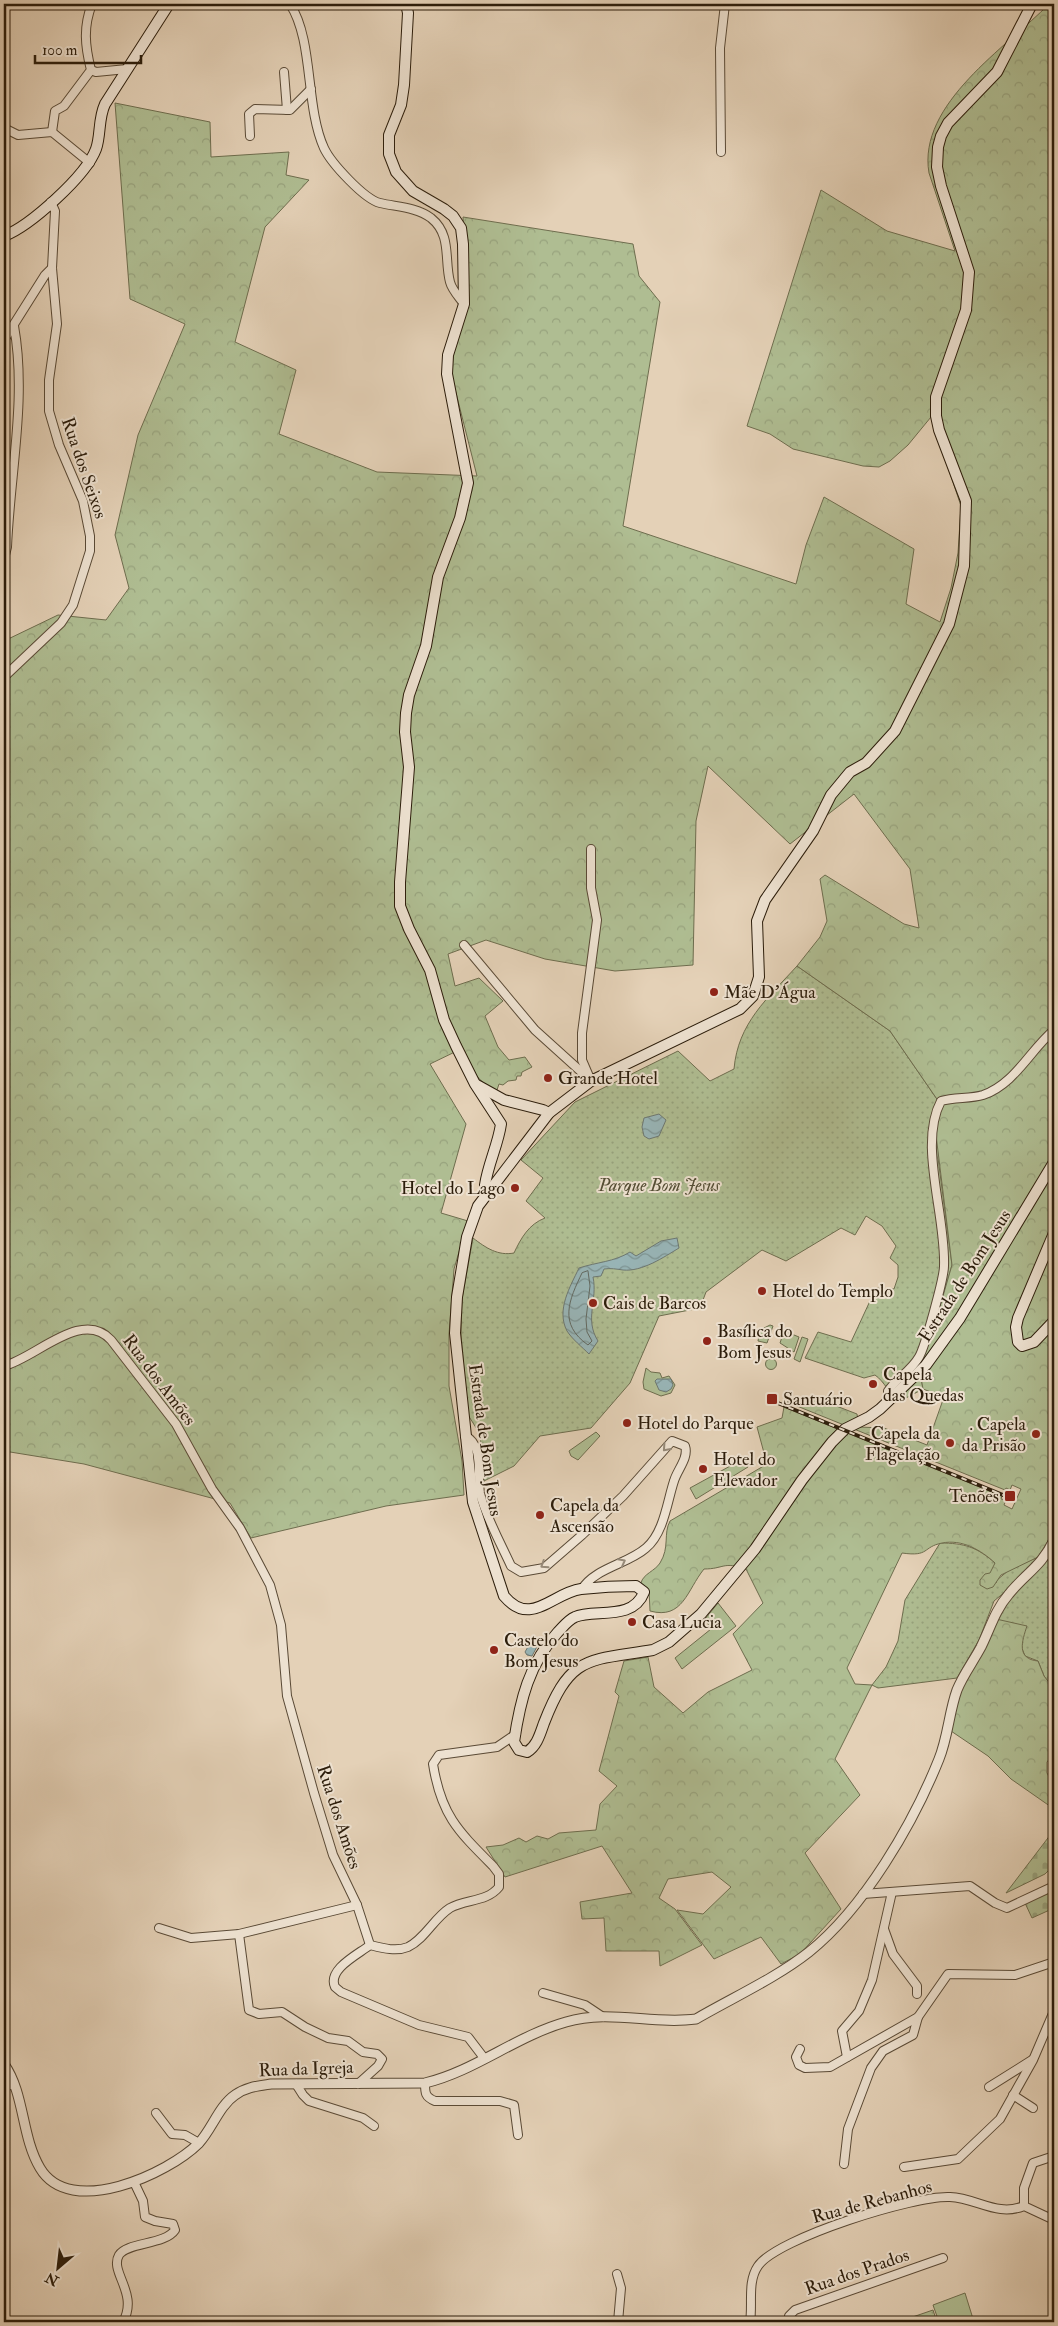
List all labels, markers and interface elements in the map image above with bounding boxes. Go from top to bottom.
scale bar [35,32,141,64]
text: 100 m [42,41,78,60]
street label: Rua dos Seixos [56,414,112,522]
place label: Mãe D'Água [724,981,816,1004]
marker: Mãe D'Água [708,986,720,998]
place label: Grande Hotel [558,1067,658,1090]
marker: Grande Hotel [542,1072,554,1084]
park label: Parque Bom Jesus [597,1174,721,1197]
place label: Hotel do Lago [401,1177,505,1200]
marker: Hotel do Lago [509,1182,521,1194]
street label: Estrada de Bom Jesus [914,1205,1016,1347]
place label: Hotel do Templo [772,1280,893,1303]
marker: Hotel do Templo [756,1285,768,1297]
place label: Cais de Barcos [603,1292,706,1315]
marker: Cais de Barcos [587,1297,599,1309]
place label: Basílica do Bom Jesus [717,1320,793,1364]
street label: Rua dos Amões [117,1330,201,1430]
marker: Basílica do Bom Jesus [701,1335,713,1347]
street label: Estrada de Bom Jesus [463,1362,507,1518]
place label: Capela das Quedas [883,1363,964,1407]
marker: Capela das Quedas [867,1378,879,1390]
place label: Santuário [783,1388,853,1411]
marker: Santuário [765,1392,779,1406]
place label: Hotel do Parque [637,1412,754,1435]
place label: . Capela da Prisão [962,1413,1027,1457]
marker: Hotel do Parque [621,1417,633,1429]
place label: Capela da Flagelação [865,1422,941,1466]
marker: . Capela da Prisão [1030,1428,1042,1440]
marker: Capela da Flagelação [944,1437,956,1449]
one-way arrow [663,1442,672,1451]
place label: Hotel do Elevador [713,1448,778,1492]
marker: Hotel do Elevador [697,1463,709,1475]
place label: Tenões [949,1485,999,1508]
marker: Tenões [1003,1489,1017,1503]
place label: Capela da Ascensão [549,1494,620,1538]
marker: Capela da Ascensão [534,1509,546,1521]
one-way arrow [617,1558,626,1568]
one-way arrow [541,1559,550,1569]
place label: Casa Lucia [642,1611,722,1634]
marker: Casa Lucia [626,1616,638,1628]
place label: Castelo do Bom Jesus [504,1629,579,1673]
marker: Castelo do Bom Jesus [488,1644,500,1656]
street label: Rua dos Amões [311,1762,367,1872]
street label: Rua da Igreja [258,2056,355,2082]
street label: Rua de Rebanhos [809,2175,935,2229]
street label: Rua dos Prados [802,2243,912,2301]
north arrow [32,2244,82,2294]
text: N [42,2268,63,2290]

